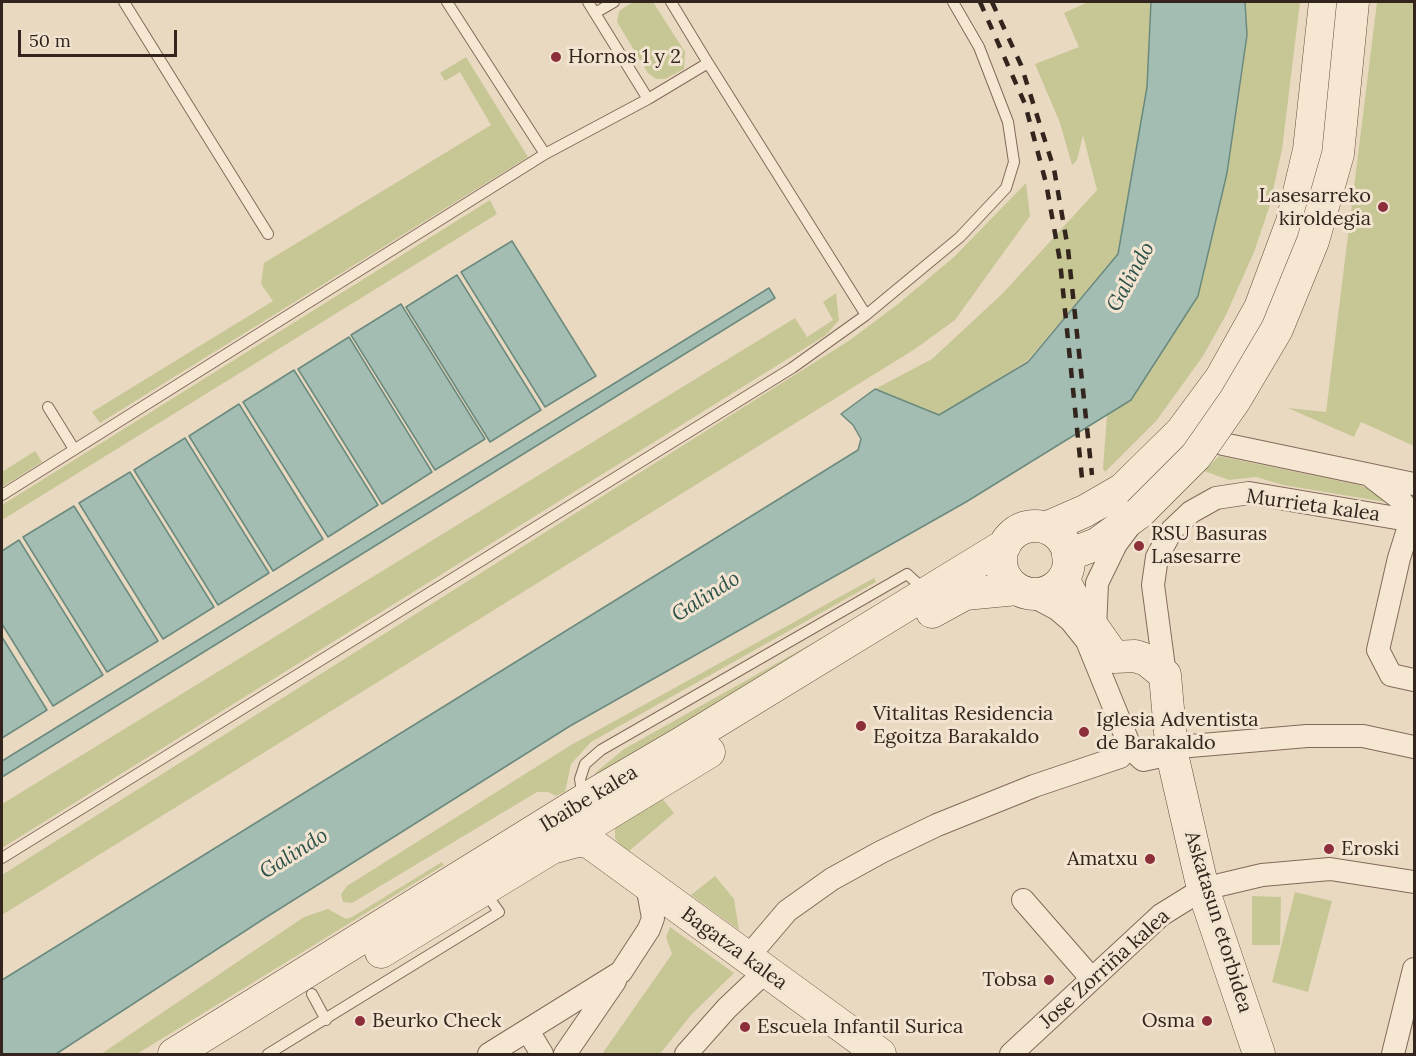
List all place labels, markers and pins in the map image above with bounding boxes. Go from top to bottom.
place label: Hornos 1 y 2 [568,45,681,69]
marker: Hornos 1 y 2 [549,50,563,64]
place label: Lasesarreko kiroldegia [1259,184,1371,231]
marker: Lasesarreko kiroldegia [1376,200,1390,214]
place label: RSU Basuras Lasesarre [1151,522,1267,569]
marker: RSU Basuras Lasesarre [1132,539,1146,553]
place label: Vitalitas Residencia Egoitza Barakaldo [873,702,1053,749]
place label: Iglesia Adventista de Barakaldo [1096,708,1259,755]
marker: Vitalitas Residencia Egoitza Barakaldo [854,719,868,733]
marker: Iglesia Adventista de Barakaldo [1077,725,1091,739]
place label: Eroski [1341,837,1399,861]
marker: Eroski [1322,842,1336,856]
place label: Amatxu [1067,847,1138,871]
marker: Amatxu [1143,852,1157,866]
place label: Tobsa [982,968,1037,992]
marker: Tobsa [1042,973,1056,987]
place label: Beurko Check [372,1009,501,1033]
place label: Osma [1142,1009,1195,1033]
marker: Beurko Check [353,1014,367,1028]
marker: Osma [1200,1014,1214,1028]
place label: Escuela Infantil Surica [757,1015,963,1039]
marker: Escuela Infantil Surica [738,1020,752,1034]

